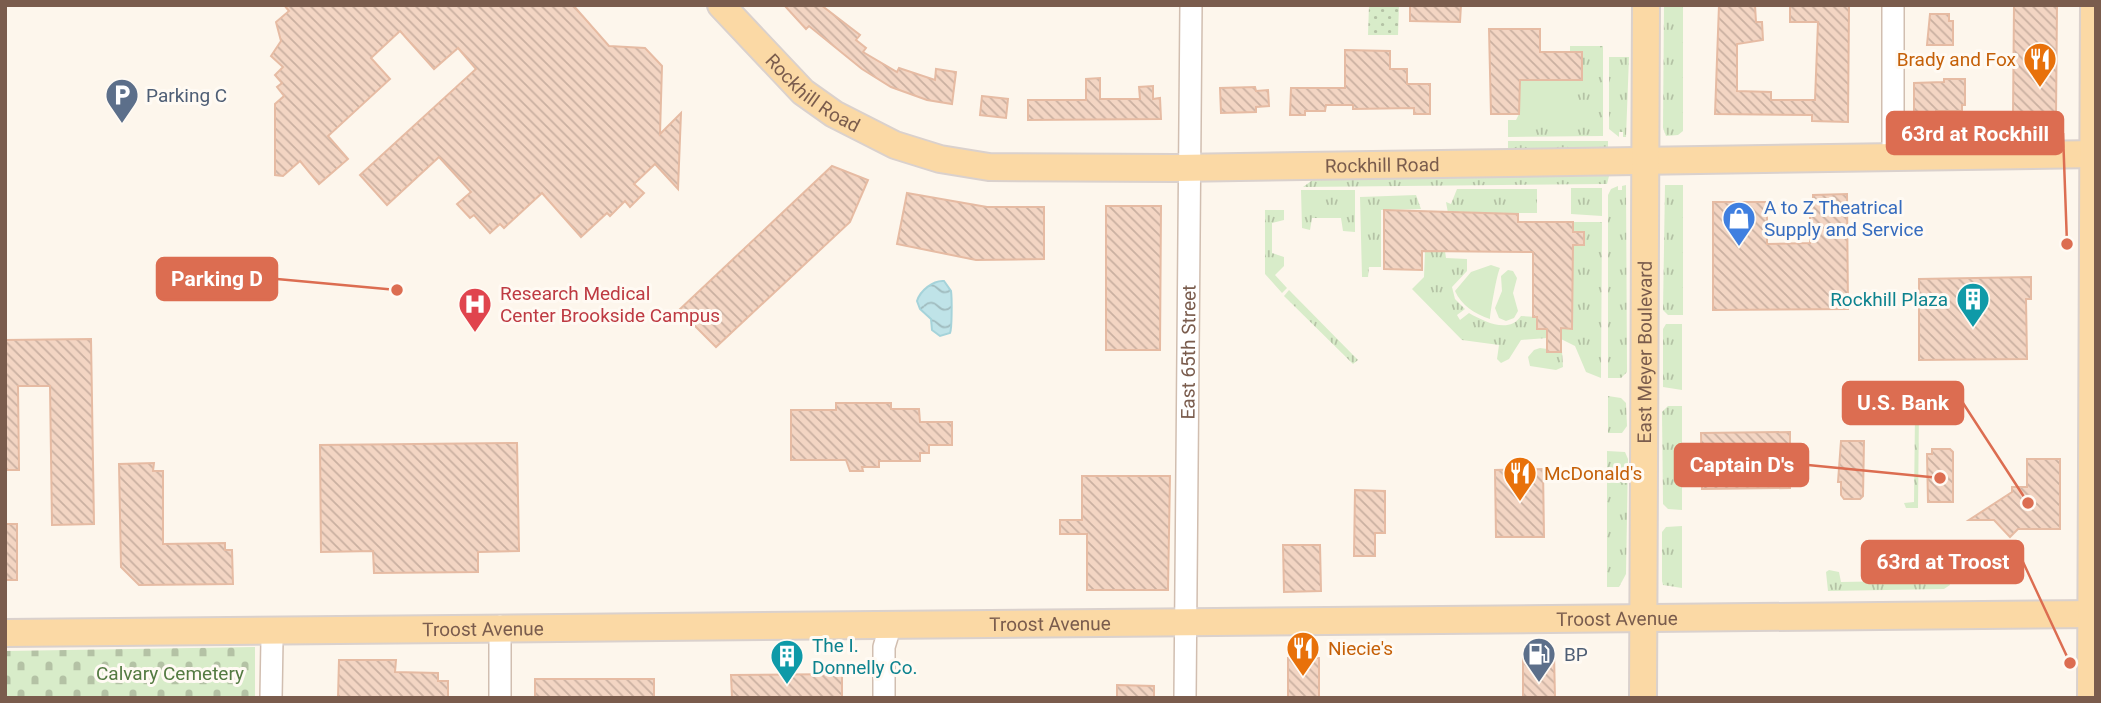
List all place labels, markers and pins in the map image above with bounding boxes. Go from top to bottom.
restaurant icon: Brady and Fox [2021,40,2059,89]
place label: Brady and Fox [1897,48,2017,71]
parking icon: Parking C [103,76,141,125]
place label: Parking C [146,84,227,107]
callout: 63rd at Rockhill [1887,112,2063,154]
place label: A to Z Theatrical Supply and Service [1764,196,1923,241]
shop icon: A to Z Theatrical Supply and Service [1720,199,1758,248]
callout: Parking D [157,258,277,300]
building icon: Rockhill Plaza [1954,280,1992,329]
place label: Research Medical Center Brookside Campus [500,282,720,327]
hospital icon: Research Medical Center Brookside Campus [456,285,494,334]
place label: Rockhill Plaza [1830,288,1948,311]
callout: U.S. Bank [1843,382,1963,424]
callout: Captain D's [1675,444,1808,486]
restaurant icon: McDonald's [1501,454,1539,503]
place label: McDonald's [1544,462,1642,485]
callout: 63rd at Troost [1862,541,2023,583]
restaurant icon: Niecie's [1284,629,1322,678]
place label: The I. Donnelly Co. [812,634,918,679]
fuel station icon: BP [1520,635,1558,684]
building icon: The I. Donnelly Co. [768,637,806,686]
place label: Niecie's [1328,637,1393,660]
place label: BP [1564,643,1588,666]

